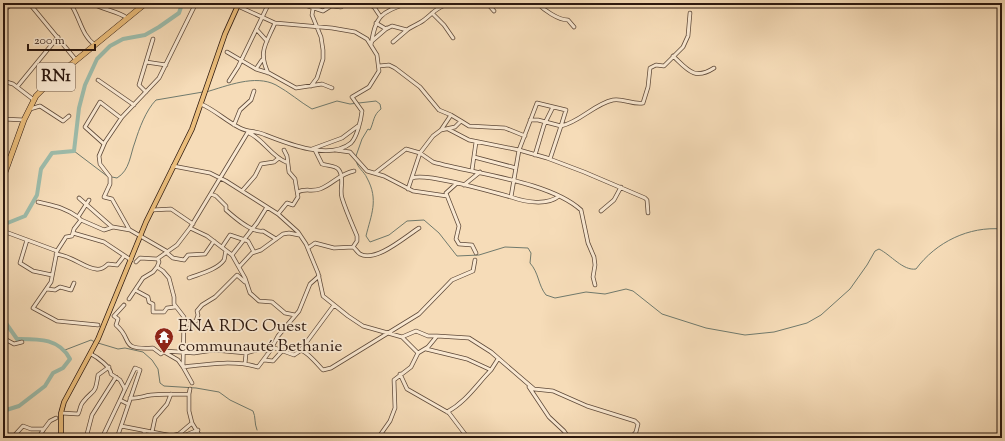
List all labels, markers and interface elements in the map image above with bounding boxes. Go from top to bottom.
scale bar [28,26,95,52]
text: 200 m [34,32,65,50]
road number: RN1 [37,63,75,91]
place label: ENA RDC Ouest communauté Bethanie [178,315,342,359]
temple icon: ENA RDC Ouest communauté Bethanie [153,326,175,354]

